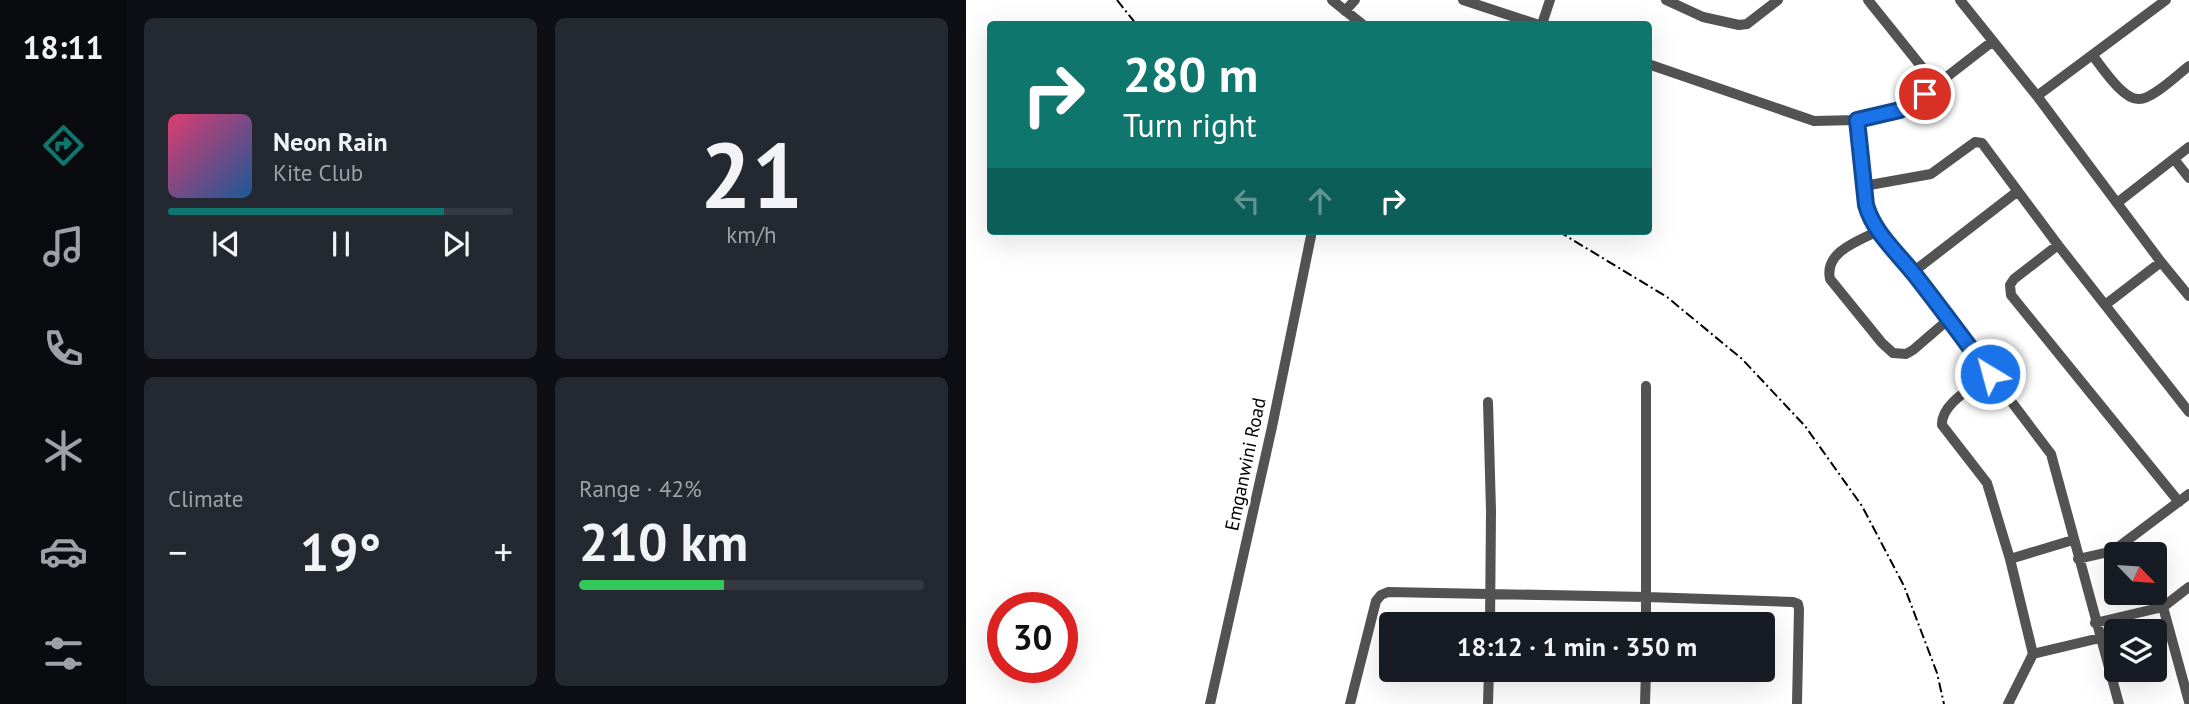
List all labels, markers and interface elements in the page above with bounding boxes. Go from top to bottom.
text: 18:11 [22,26,104,68]
text: 280 m [1123,42,1258,106]
icon: right [1008,49,1099,140]
pin [1895,64,1955,124]
icon: arrive [1906,75,1944,113]
text: Turn right [1123,104,1257,146]
text: 21 [700,115,803,233]
icon: directions [39,121,88,170]
text: Neon Rain [273,125,388,158]
text: Kite Club [273,158,363,187]
icon: left [1228,182,1266,220]
icon: ahead [1301,182,1339,220]
icon: right [1374,182,1412,220]
text: km/h [726,220,777,249]
icon: music [39,222,88,271]
icon: previous [207,225,245,263]
icon: pause [322,225,360,263]
icon: next [437,225,475,263]
icon: phone [39,324,88,373]
position arrow [1953,337,2027,411]
street label: Emganwini Road [1219,395,1271,533]
icon: climate [39,426,88,475]
text: Range · 42% [579,474,702,503]
text: Climate [168,484,243,513]
text: 210 km [579,508,748,575]
text: 19° [300,518,381,585]
icon: car [39,527,88,576]
text: − [168,527,187,576]
text: + [494,527,513,576]
north arrow [2104,542,2166,606]
map controls [2104,542,2167,682]
speed limit sign: 30 [987,592,1078,683]
button: layers [2104,619,2167,682]
icon: filters [39,629,88,678]
text: 18:12 · 1 min · 350 m [1457,630,1697,663]

